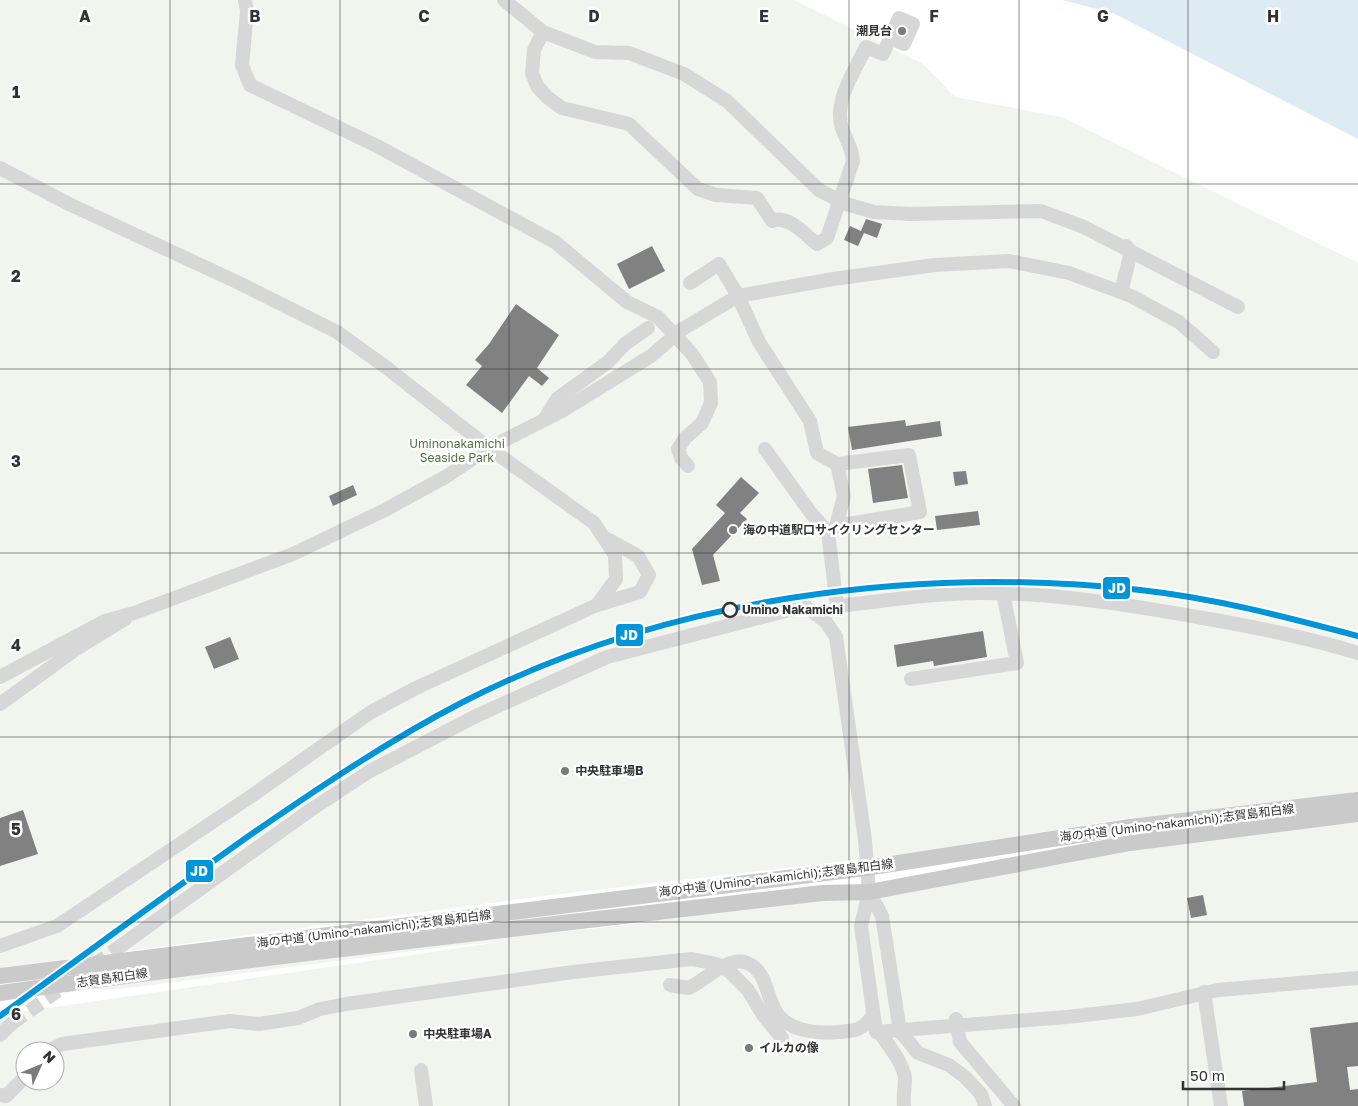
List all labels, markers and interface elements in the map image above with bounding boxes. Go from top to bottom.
text: A [79,6,91,26]
text: B [249,6,261,26]
text: C [418,6,430,26]
text: D [588,6,600,26]
text: E [759,6,769,26]
text: F [929,6,939,26]
text: G [1097,6,1109,26]
text: H [1267,6,1279,26]
place label: 潮見台 [856,23,892,38]
marker: 潮見台 [896,25,908,37]
text: 1 [12,82,20,102]
text: 2 [11,266,21,286]
park label: Uminonakamichi Seaside Park [409,436,505,465]
text: 3 [11,451,21,471]
place label: 海の中道駅口サイクリングセンター [743,522,935,537]
marker: 海の中道駅口サイクリングセンター [727,524,739,536]
line badge: JD [1102,576,1131,600]
text: JD [1108,579,1126,596]
marker: Umino Nakamichi [722,602,738,618]
place label: Umino Nakamichi [742,602,843,617]
line badge: JD [615,623,644,647]
text: JD [620,626,638,643]
text: 4 [11,635,21,655]
place label: 中央駐車場B [575,763,644,778]
marker: 中央駐車場B [559,765,571,777]
street label: 海の中道 (Umino-nakamichi);志賀島和白線 [1059,801,1295,844]
text: 5 [11,819,21,839]
street label: 海の中道 (Umino-nakamichi);志賀島和白線 [658,856,894,899]
line badge: JD [185,859,214,883]
text: JD [190,862,208,879]
street label: 海の中道 (Umino-nakamichi);志賀島和白線 [256,907,492,950]
street label: 志賀島和白線 [75,965,149,990]
text: 6 [11,1004,21,1024]
place label: 中央駐車場A [423,1026,492,1041]
marker: 中央駐車場A [407,1028,419,1040]
place label: イルカの像 [759,1040,819,1055]
north arrow [15,1041,65,1091]
marker: イルカの像 [743,1042,755,1054]
text: N [40,1047,60,1066]
scale bar [1183,1058,1284,1090]
text: 50 m [1190,1066,1225,1084]

